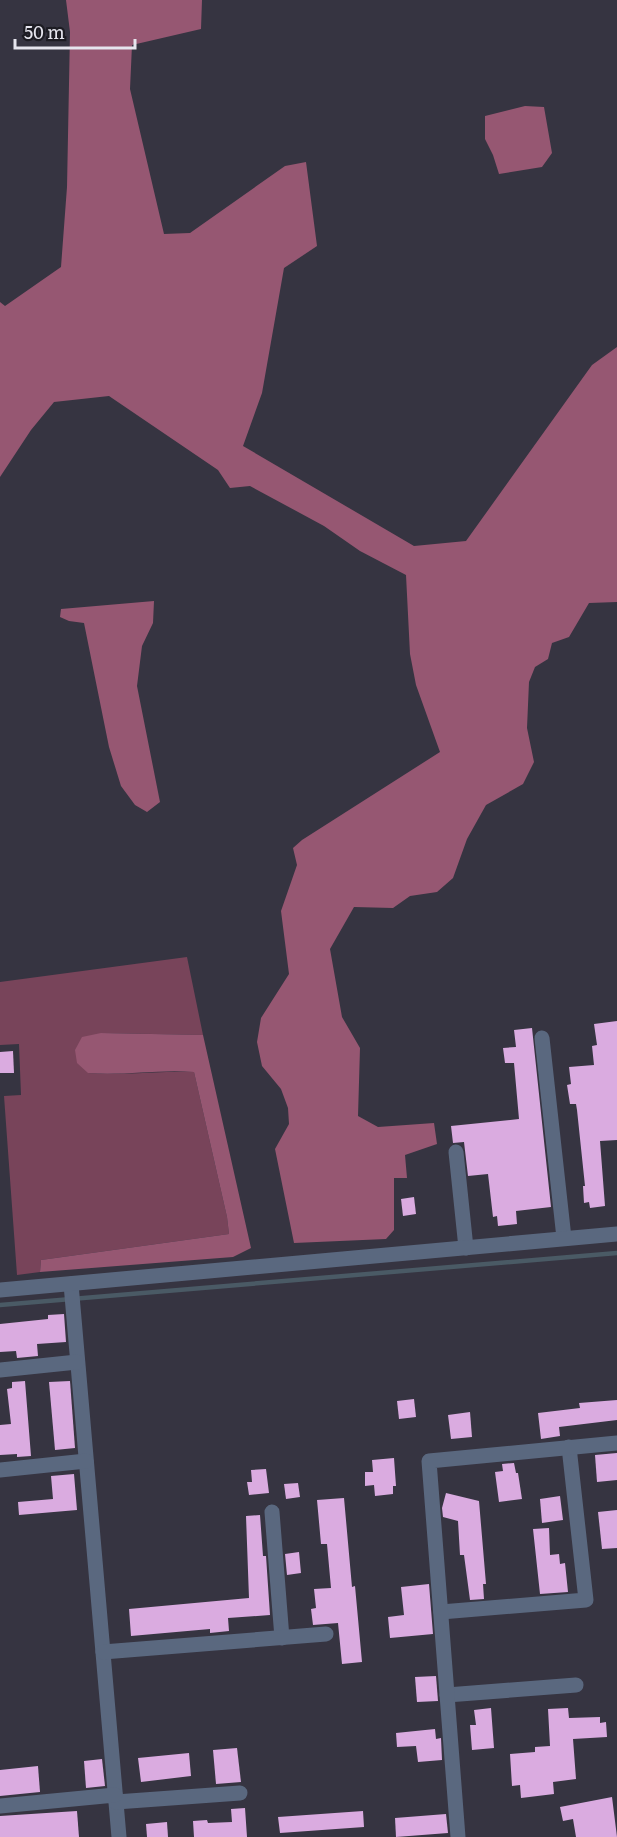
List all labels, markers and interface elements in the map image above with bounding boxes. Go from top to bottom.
scale bar [15,12,135,50]
text: 50 m [24,18,65,45]

